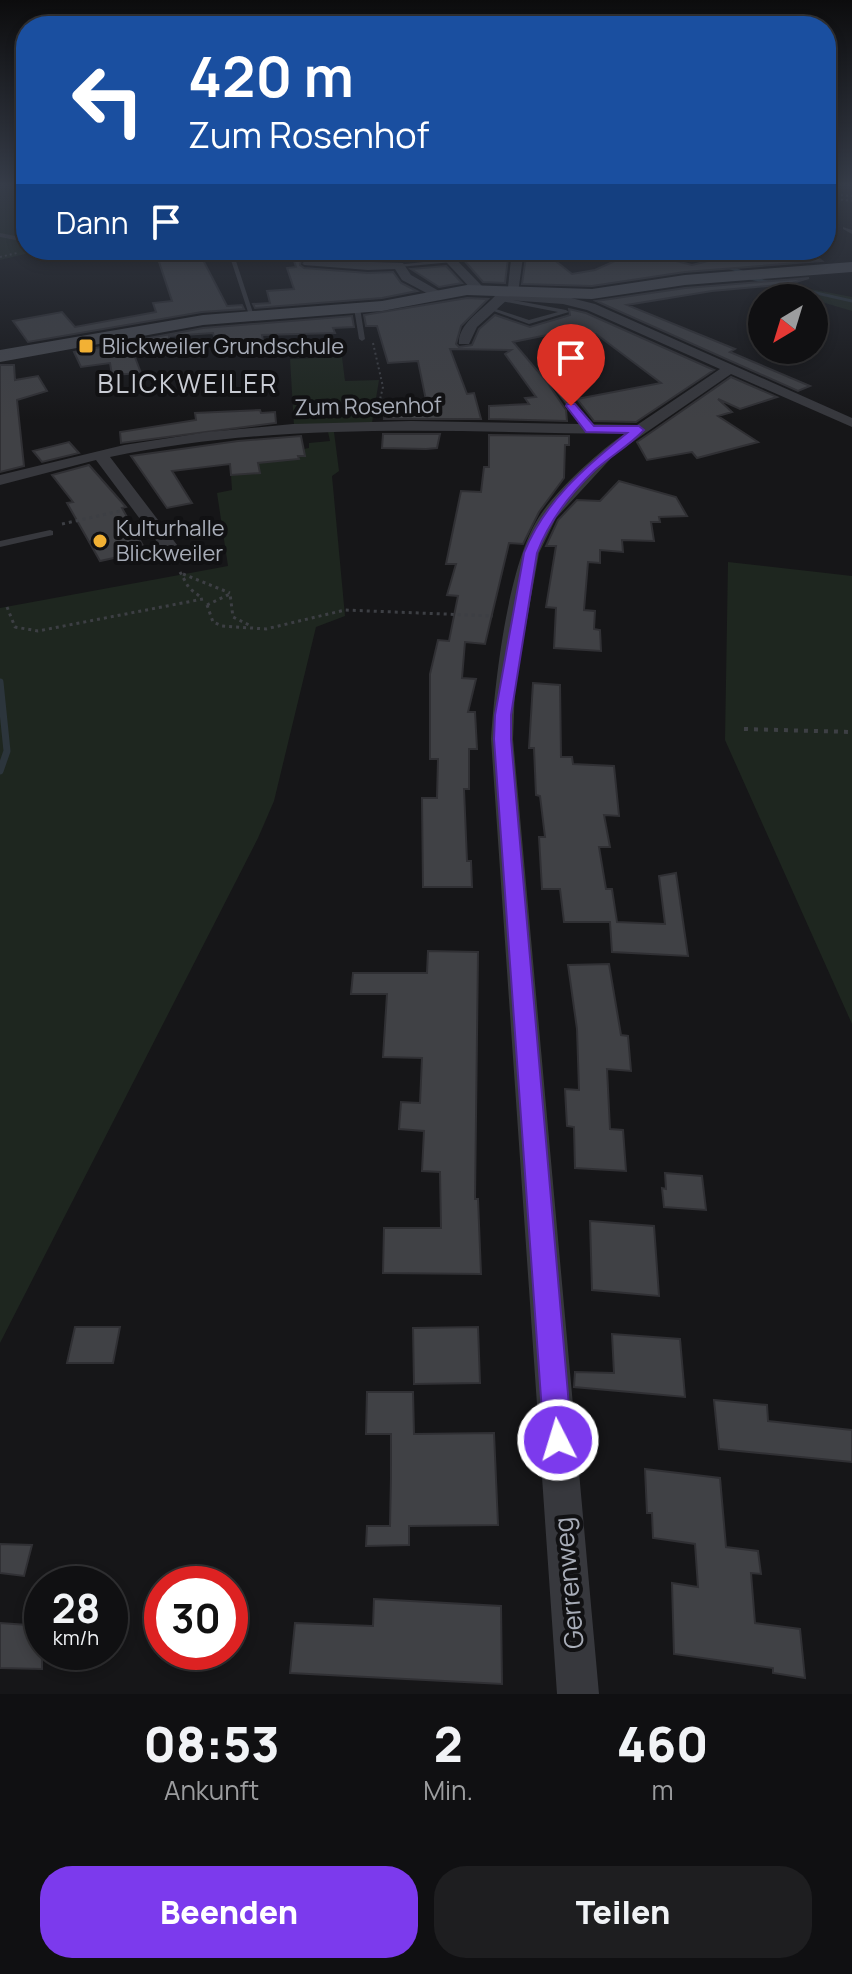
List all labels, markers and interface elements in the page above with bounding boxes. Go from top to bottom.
text: 420 m [188,37,354,114]
icon: left [56,48,160,152]
text: Zum Rosenhof [188,110,429,159]
icon: arrive [144,200,188,244]
text: Dann [56,202,128,243]
north arrow [748,284,828,364]
map controls [748,284,828,364]
pin [537,324,605,406]
place label: Blickweiler Grundschule [102,331,344,361]
icon: arrive [549,336,593,380]
marker: Blickweiler Grundschule [77,337,95,355]
district label: BLICKWEILER [97,365,279,401]
street label: Zum Rosenhof [294,390,442,422]
place label: Kulturhalle Blickweiler [116,513,225,568]
marker: Kulturhalle Blickweiler [91,532,109,550]
position arrow [516,1398,600,1482]
street label: Gerrenweg [544,1516,592,1651]
speed limit sign: 30 [144,1566,248,1670]
text: 28 [52,1580,100,1635]
text: km/h [53,1624,99,1651]
text: 08:53 [144,1711,280,1776]
text: 2 [434,1711,463,1776]
text: 460 [617,1711,708,1776]
text: Ankunft [164,1772,259,1808]
text: Min. [423,1772,473,1808]
text: m [652,1772,674,1808]
button: Beenden [40,1866,418,1958]
button: Teilen [434,1866,812,1958]

